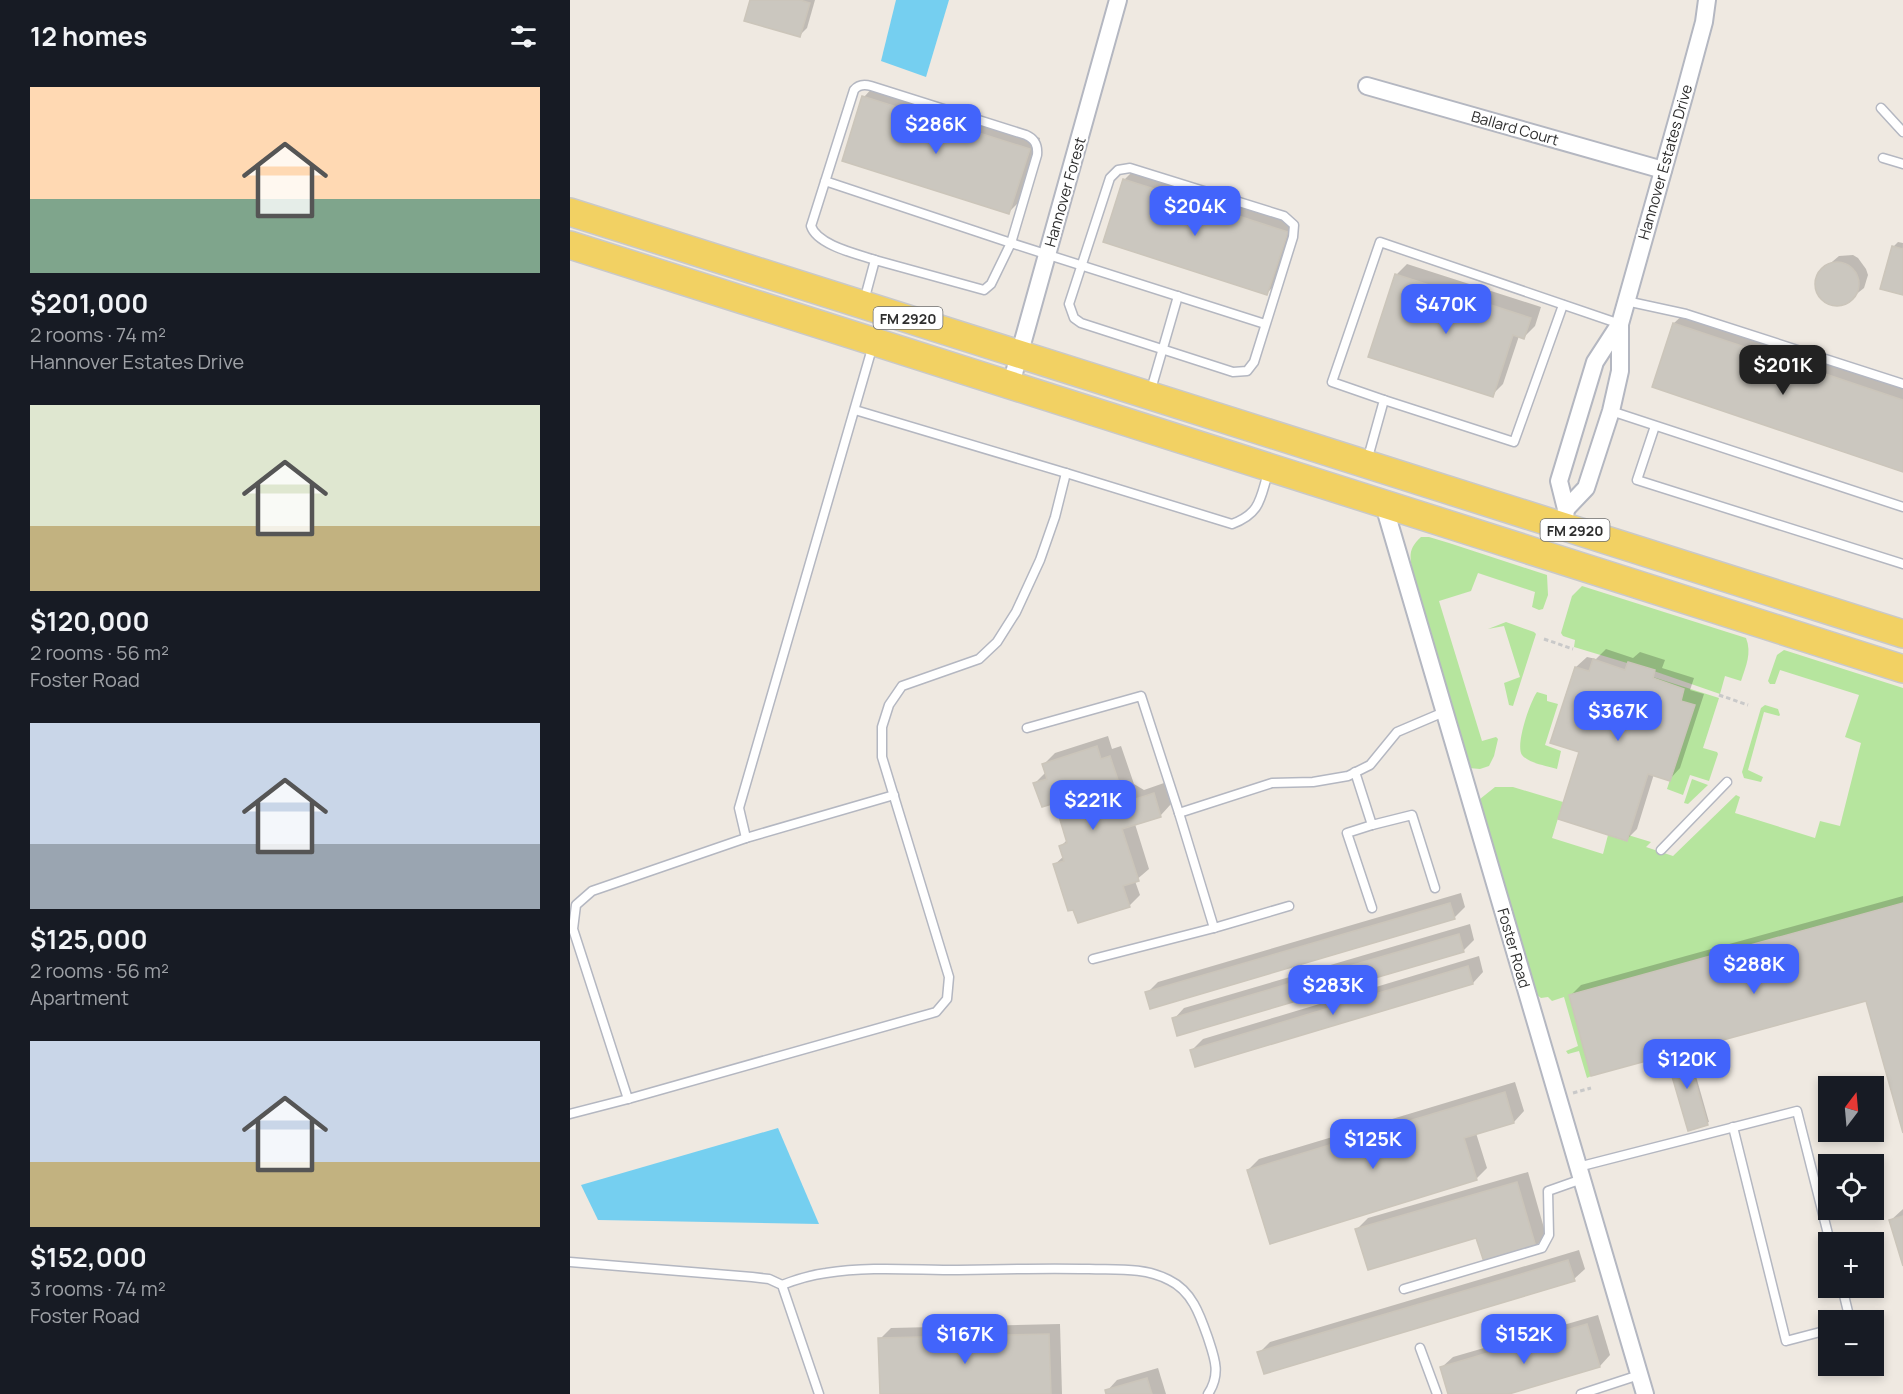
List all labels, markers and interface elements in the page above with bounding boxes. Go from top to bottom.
text: 12 homes [30,18,147,54]
icon: filters [507,20,540,53]
street label: Hannover Estates Drive [1633,82,1697,242]
pin: $286K [894,104,978,155]
street label: Ballard Court [1469,106,1561,150]
text: $286K [905,110,967,137]
icon: home [231,126,339,234]
street label: Hannover Forest [1039,135,1091,249]
pin: $204K [1153,186,1237,237]
text: $204K [1164,192,1226,219]
pin: $470K [1404,284,1488,335]
text: $201,000 [30,285,148,321]
text: $470K [1415,290,1477,317]
road number: FM 2920 [874,307,942,329]
text: 2 rooms · 74 m² [30,321,166,348]
pin: $201K [1741,345,1825,396]
text: Hannover Estates Drive [30,348,244,375]
text: $201K [1753,351,1813,378]
icon: home [231,444,339,552]
road number: FM 2920 [1540,519,1610,541]
text: $120,000 [30,603,150,639]
text: 2 rooms · 56 m² [30,639,169,666]
text: Foster Road [30,666,140,693]
pin: $367K [1576,691,1660,742]
text: $367K [1588,697,1648,724]
icon: home [231,762,339,870]
pin: $221K [1051,780,1135,831]
text: $221K [1064,786,1122,813]
street label: Foster Road [1493,905,1535,991]
text: $125,000 [30,921,148,957]
pin: $288K [1712,944,1796,995]
text: $288K [1723,950,1785,977]
text: 2 rooms · 56 m² [30,957,169,984]
pin: $283K [1291,965,1375,1016]
text: $283K [1302,971,1364,998]
text: Apartment [30,984,129,1011]
pin: $120K [1645,1039,1729,1090]
text: $120K [1657,1045,1717,1072]
north arrow [1818,1076,1884,1142]
map controls [1818,1076,1884,1376]
icon: home [231,1080,339,1188]
pin: $125K [1331,1119,1415,1170]
text: $125K [1344,1125,1402,1152]
button: locate [1818,1154,1884,1220]
button: + [1818,1232,1884,1298]
text: $152,000 [30,1239,147,1275]
text: 3 rooms · 74 m² [30,1275,166,1302]
text: Foster Road [30,1302,140,1329]
button: − [1818,1310,1884,1376]
pin: $167K [923,1314,1007,1365]
pin: $152K [1482,1314,1566,1365]
text: $167K [936,1320,994,1347]
text: $152K [1495,1320,1553,1347]

